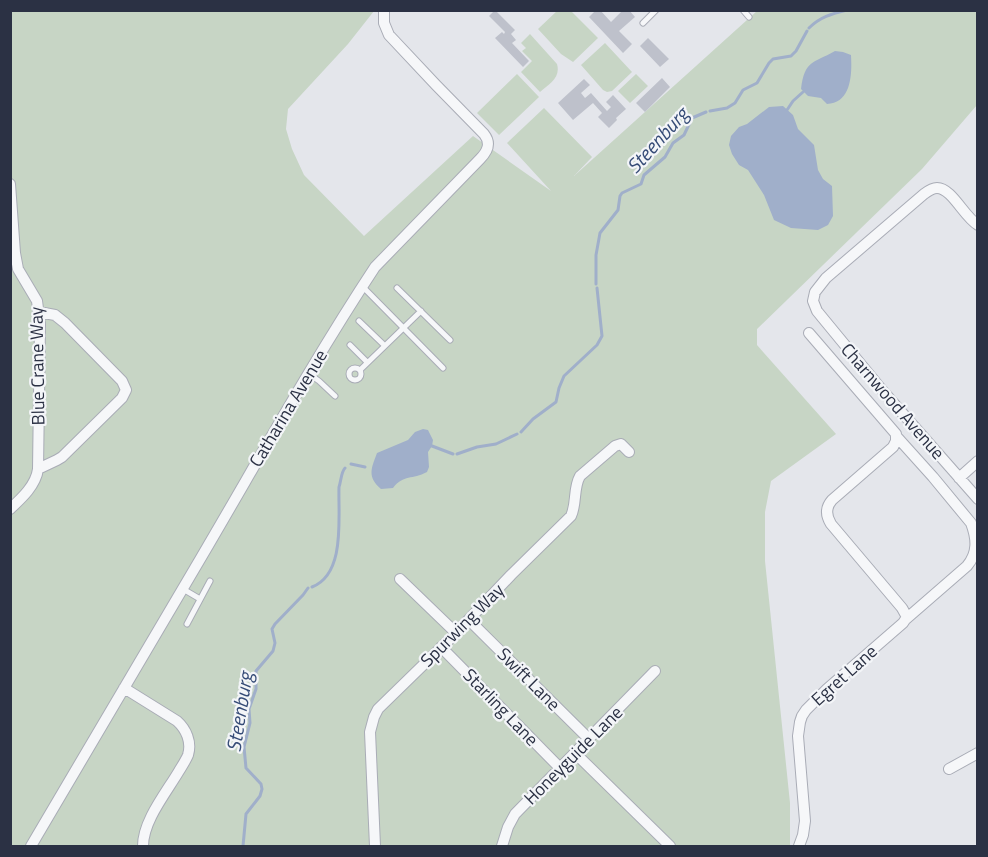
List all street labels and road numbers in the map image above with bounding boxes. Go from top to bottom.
street label: Blue Crane Way [22,306,52,426]
street label: Charnwood Avenue [835,337,951,465]
street label: Catharina Avenue [242,344,334,472]
street label: Spurwing Way [414,577,510,673]
street label: Egret Lane [805,638,883,712]
street label: Swift Lane [491,641,567,717]
street label: Starling Lane [457,662,545,752]
street label: Honeyguide Lane [517,699,629,811]

